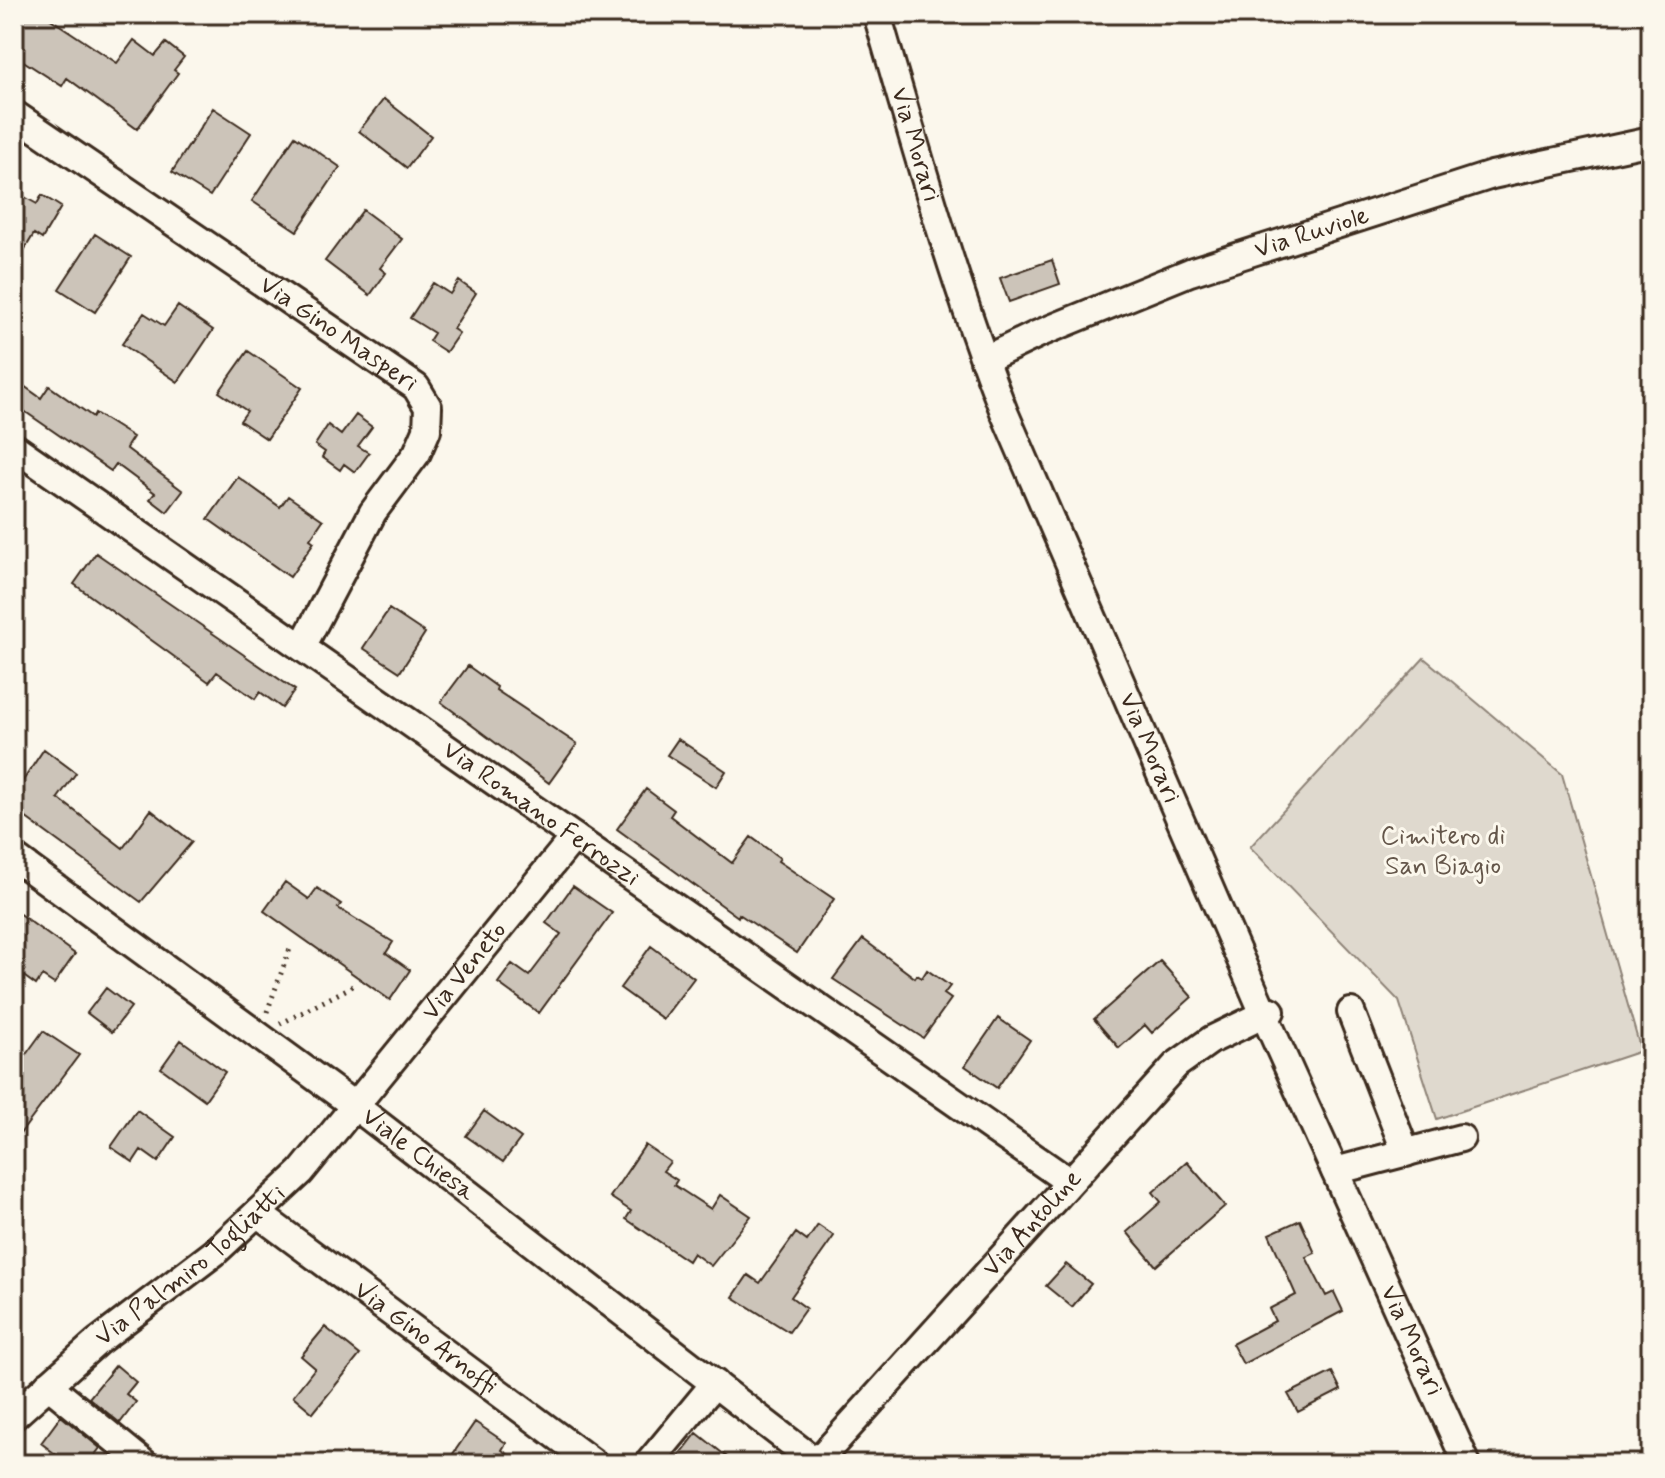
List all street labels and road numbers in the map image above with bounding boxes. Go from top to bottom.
street label: Via Morari [882,83,948,206]
street label: Via Ruviole [1250,199,1373,267]
street label: Via Gino Masperi [252,268,424,400]
street label: Via Morari [1110,687,1188,809]
street label: Via Romano Ferrozzi [435,733,646,894]
street label: Via Veneto [414,915,515,1028]
street label: Viale Chiesa [354,1100,482,1210]
street label: Via Antoline [975,1163,1090,1285]
street label: Via Palmiro Togliatti [88,1177,293,1354]
street label: Via Gino Arnoffi [347,1274,504,1403]
street label: Via Morari [1372,1280,1451,1401]

